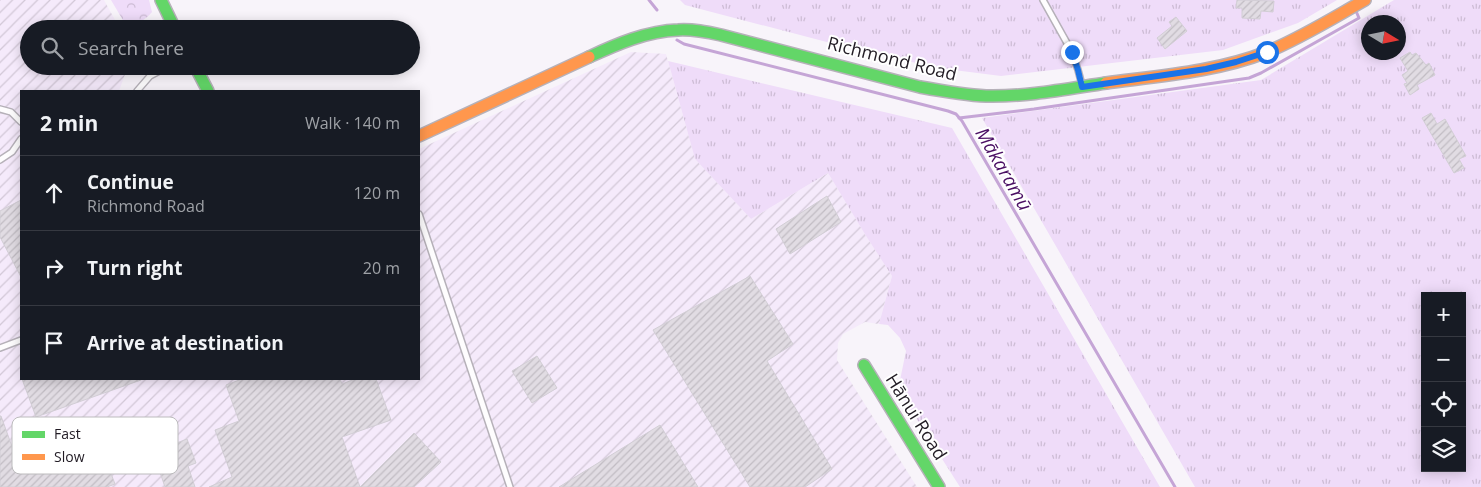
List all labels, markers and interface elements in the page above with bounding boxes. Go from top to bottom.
north arrow [1361,15,1406,60]
search box [20,20,420,75]
street label: Richmond Road [825,30,959,86]
icon: search [38,34,66,62]
text: Search here [78,35,184,61]
route end [1061,41,1084,64]
route start [1256,41,1279,64]
text: 2 min [40,109,98,137]
text: Walk · 140 m [305,112,400,134]
water label: Mākaramū [970,122,1038,216]
text: Continue [87,169,174,195]
icon: ahead [40,179,68,207]
text: 120 m [354,182,400,204]
text: Richmond Road [87,195,205,217]
icon: right [40,254,68,282]
text: Turn right [87,255,182,281]
text: 20 m [363,257,400,279]
map controls [1421,292,1466,472]
button: + [1421,292,1466,337]
icon: arrive [40,329,68,357]
text: Arrive at destination [87,330,284,356]
button: − [1421,337,1466,382]
street label: Hānui Road [881,369,953,464]
button: locate [1421,382,1466,427]
legend [12,417,178,474]
text: Fast [54,424,81,443]
button: layers [1421,427,1466,472]
text: Slow [54,447,85,466]

